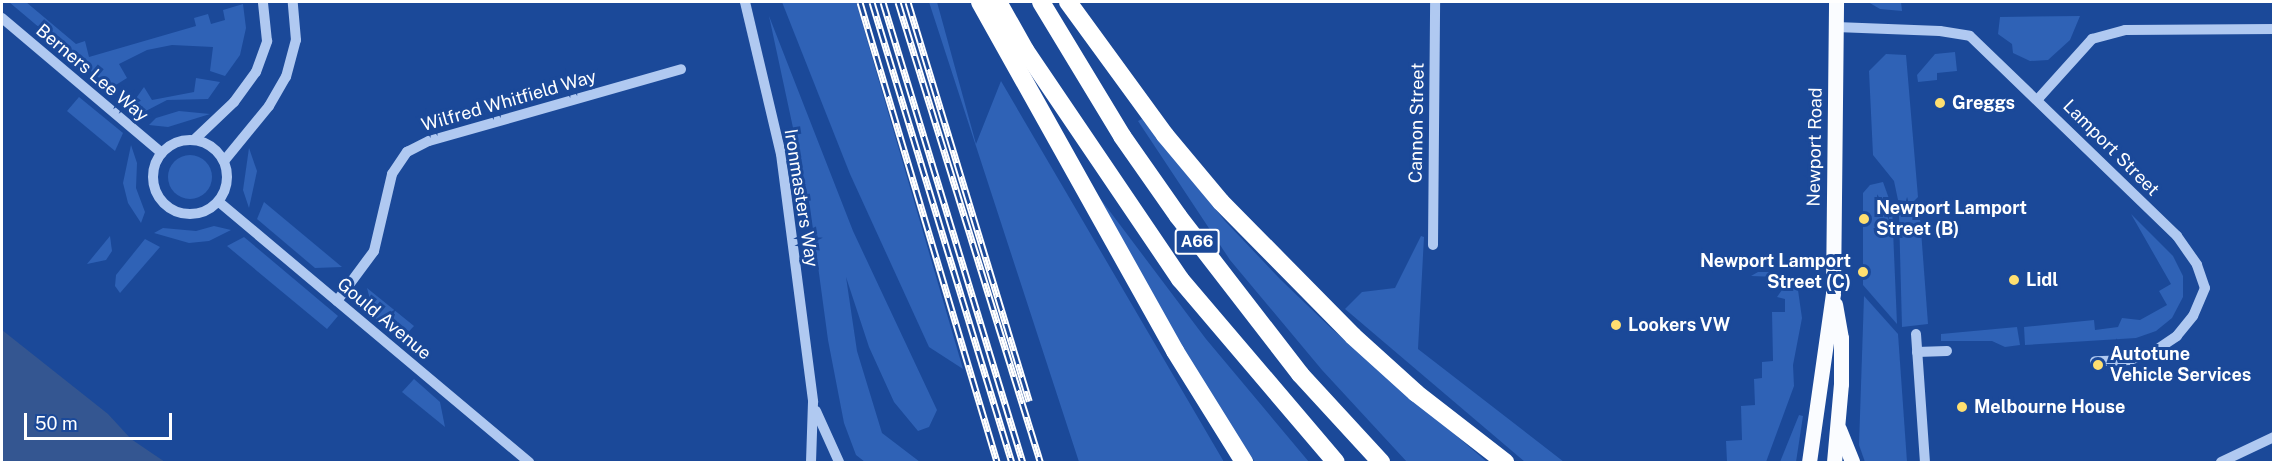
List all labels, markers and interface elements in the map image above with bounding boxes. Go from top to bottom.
street label: Berners Lee Way [31,19,153,127]
street label: Cannon Street [1405,63,1429,183]
street label: Wilfred Whitfield Way [419,66,599,136]
street label: Newport Road [1803,87,1827,207]
place label: Greggs [1952,92,2015,114]
street label: Lamport Street [2058,95,2164,201]
marker: Greggs [1933,96,1947,110]
street label: Ironmasters Way [779,127,823,269]
place label: Newport Lamport Street (B) [1876,198,2027,240]
marker: Newport Lamport Street (B) [1857,212,1871,226]
road number: A66 [1174,229,1220,255]
place label: Newport Lamport Street (C) [1700,251,1851,294]
marker: Newport Lamport Street (C) [1856,265,1870,279]
place label: Lidl [2026,269,2058,291]
street label: Gould Avenue [333,273,435,365]
marker: Lidl [2007,273,2021,287]
place label: Lookers VW [1628,314,1731,336]
marker: Lookers VW [1609,318,1623,332]
place label: Autotune Vehicle Services [2110,344,2251,386]
marker: Autotune Vehicle Services [2091,358,2105,372]
place label: Melbourne House [1974,396,2126,418]
marker: Melbourne House [1955,400,1969,414]
scale bar [27,401,176,439]
text: 50 m [35,413,78,434]

